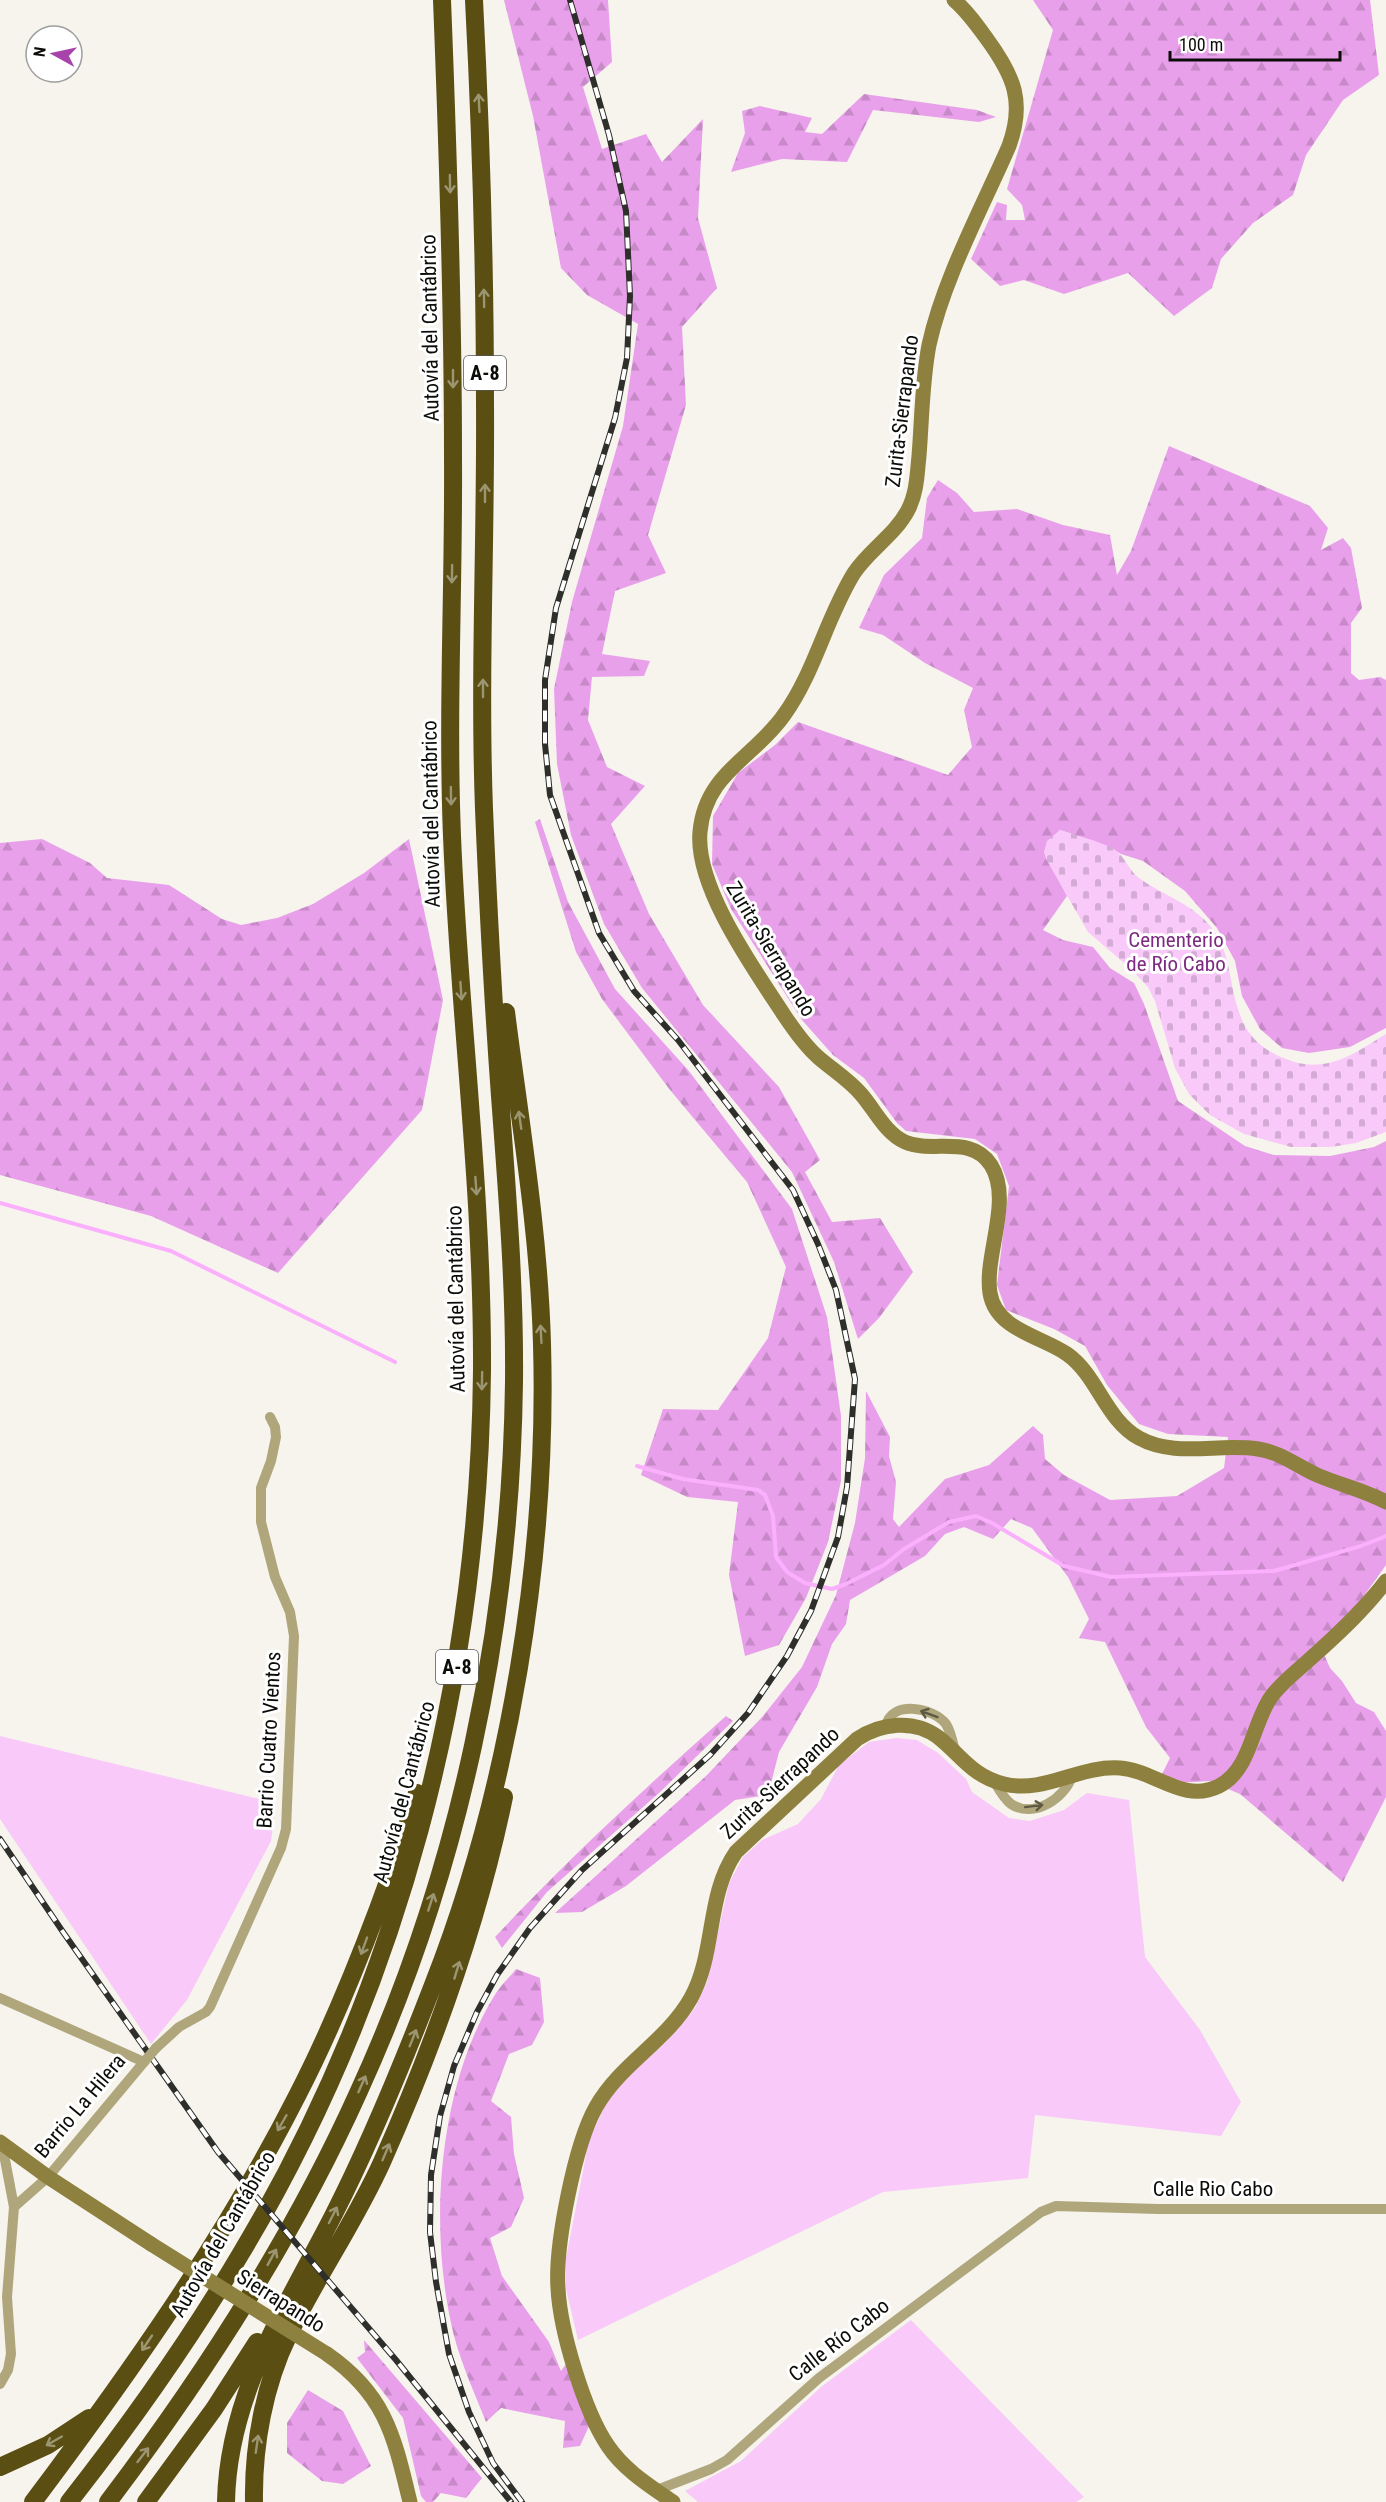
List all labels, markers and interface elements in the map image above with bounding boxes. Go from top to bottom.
north arrow [24,24,84,84]
scale bar [1170,24,1340,62]
text: 100 m [1179,34,1223,55]
text: N [30,46,50,58]
one-way arrow [473,94,484,114]
one-way arrow [444,174,456,194]
street label: Autovía del Cantábrico [416,234,444,422]
one-way arrow [478,289,490,309]
street label: Zurita-Sierrapando [881,334,923,488]
road number: A-8 [464,356,506,390]
one-way arrow [447,369,459,389]
one-way arrow [479,484,491,504]
one-way arrow [447,564,458,584]
one-way arrow [477,679,489,699]
street label: Autovía del Cantábrico [417,720,445,908]
one-way arrow [446,786,457,806]
street label: Zurita-Sierrapando [721,877,821,1021]
park label: Cementerio de Río Cabo [1126,928,1226,976]
one-way arrow [456,981,467,1001]
one-way arrow [515,1110,526,1130]
one-way arrow [470,1175,481,1195]
street label: Autovía del Cantábrico [442,1205,470,1393]
one-way arrow [536,1325,547,1345]
one-way arrow [476,1370,487,1390]
road number: A-8 [436,1650,478,1684]
street label: Barrio Cuatro Vientos [252,1651,286,1829]
street label: Autovía del Cantábrico [368,1698,440,1886]
one-way arrow [920,1708,938,1719]
street label: Zurita-Sierrapando [716,1722,844,1844]
one-way arrow [1024,1801,1044,1812]
one-way arrow [427,1893,438,1912]
one-way arrow [358,1936,369,1955]
one-way arrow [452,1961,463,1980]
one-way arrow [408,2029,419,2047]
street label: Barrio La Hilera [30,2049,130,2163]
one-way arrow [357,2076,369,2094]
one-way arrow [276,2114,288,2131]
one-way arrow [381,2143,392,2162]
street label: Autovía del Cantábrico [166,2147,280,2321]
street label: Calle Rio Cabo [1153,2177,1273,2201]
one-way arrow [328,2207,339,2225]
one-way arrow [266,2249,278,2266]
street label: Sierrapando [232,2264,330,2338]
street label: Calle Río Cabo [784,2293,894,2387]
one-way arrow [141,2334,154,2351]
one-way arrow [252,2434,263,2454]
one-way arrow [46,2436,63,2448]
one-way arrow [137,2448,149,2464]

